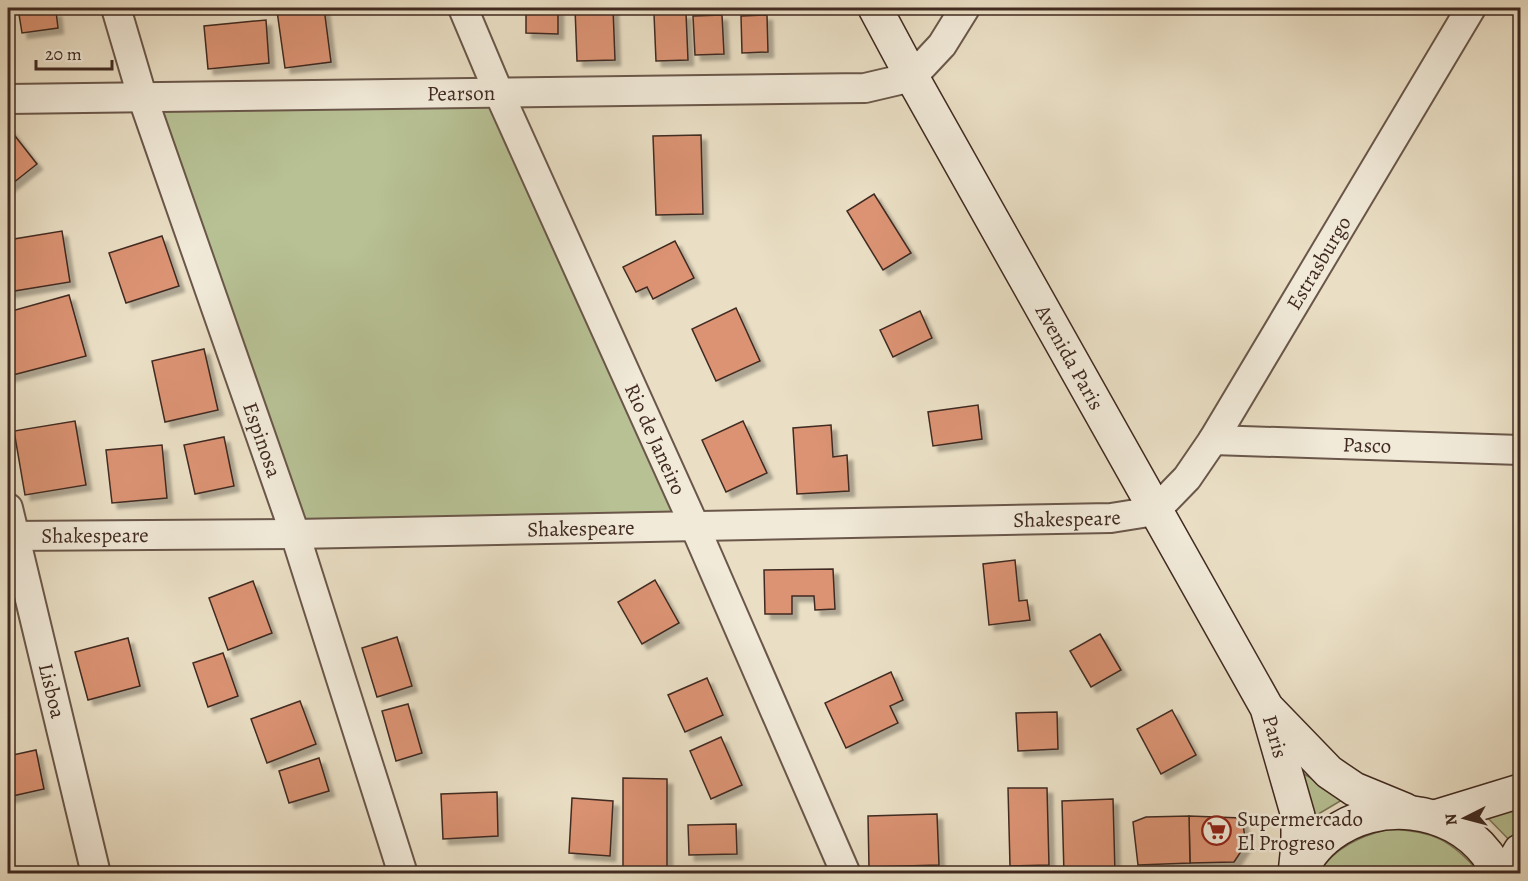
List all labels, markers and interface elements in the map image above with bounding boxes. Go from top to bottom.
scale bar [36,33,112,71]
text: 20 m [45,42,82,66]
street label: Pearson [427,79,495,108]
street label: Estrasburgo [1280,211,1358,315]
street label: Avenida Paris [1029,299,1110,415]
street label: Rio de Janeiro [618,379,693,499]
street label: Espinosa [236,398,288,482]
street label: Pasco [1342,430,1392,460]
street label: Shakespeare [1013,503,1123,534]
street label: Shakespeare [527,513,635,543]
street label: Shakespeare [41,521,149,550]
street label: Lisboa [32,660,72,721]
street label: Paris [1256,712,1295,761]
north arrow [1435,788,1495,848]
place label: Supermercado El Progreso [1237,805,1363,857]
text: N [1439,812,1463,826]
supermarket icon: Supermercado El Progreso [1200,815,1232,847]

